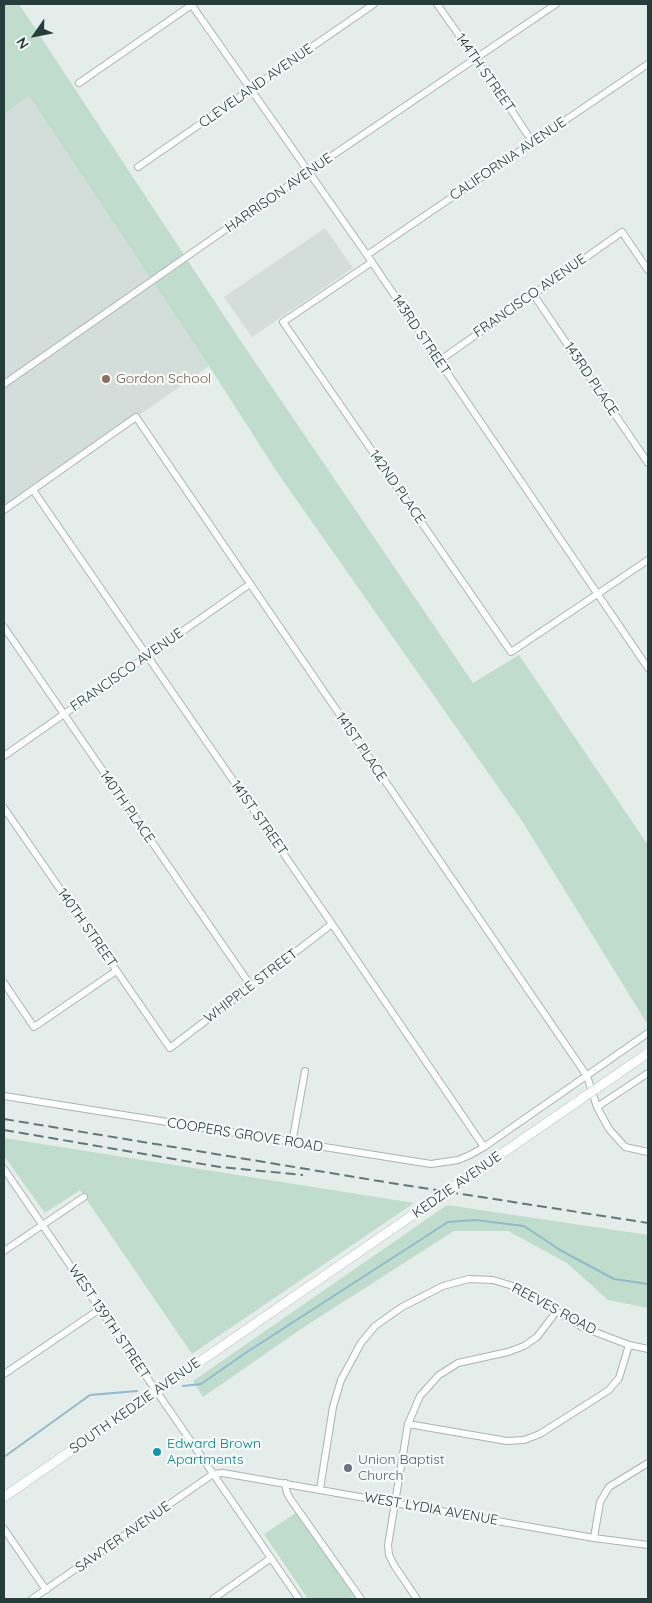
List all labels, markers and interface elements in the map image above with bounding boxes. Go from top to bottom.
north arrow [10,10,60,60]
street label: 144TH STREET [452,30,518,116]
text: N [12,34,33,52]
street label: CLEVELAND AVENUE [196,40,316,132]
street label: CALIFORNIA AVENUE [447,114,569,204]
street label: HARRISON AVENUE [222,150,336,236]
street label: FRANCISCO AVENUE [470,251,590,341]
street label: 143RD STREET [388,292,454,378]
street label: 143RD PLACE [560,339,622,419]
place label: Gordon School [116,371,211,387]
marker: Gordon School [100,373,112,385]
street label: 142ND PLACE [365,447,429,527]
street label: FRANCISCO AVENUE [67,625,187,715]
street label: 141ST PLACE [332,709,390,785]
street label: 140TH PLACE [96,768,158,846]
street label: 141ST STREET [227,777,291,859]
street label: 140TH STREET [53,885,121,971]
street label: WHIPPLE STREET [201,945,301,1027]
street label: COOPERS GROVE ROAD [166,1114,324,1156]
street label: KEDZIE AVENUE [409,1148,505,1222]
street label: WEST 139TH STREET [64,1262,154,1382]
street label: REEVES ROAD [509,1280,599,1338]
street label: SOUTH KEDZIE AVENUE [66,1354,204,1458]
place label: Edward Brown Apartments [167,1436,261,1468]
marker: Edward Brown Apartments [151,1446,163,1458]
place label: Union Baptist Church [358,1452,445,1484]
marker: Union Baptist Church [342,1462,354,1474]
street label: WEST LYDIA AVENUE [363,1489,499,1529]
street label: SAWYER AVENUE [72,1498,174,1576]

